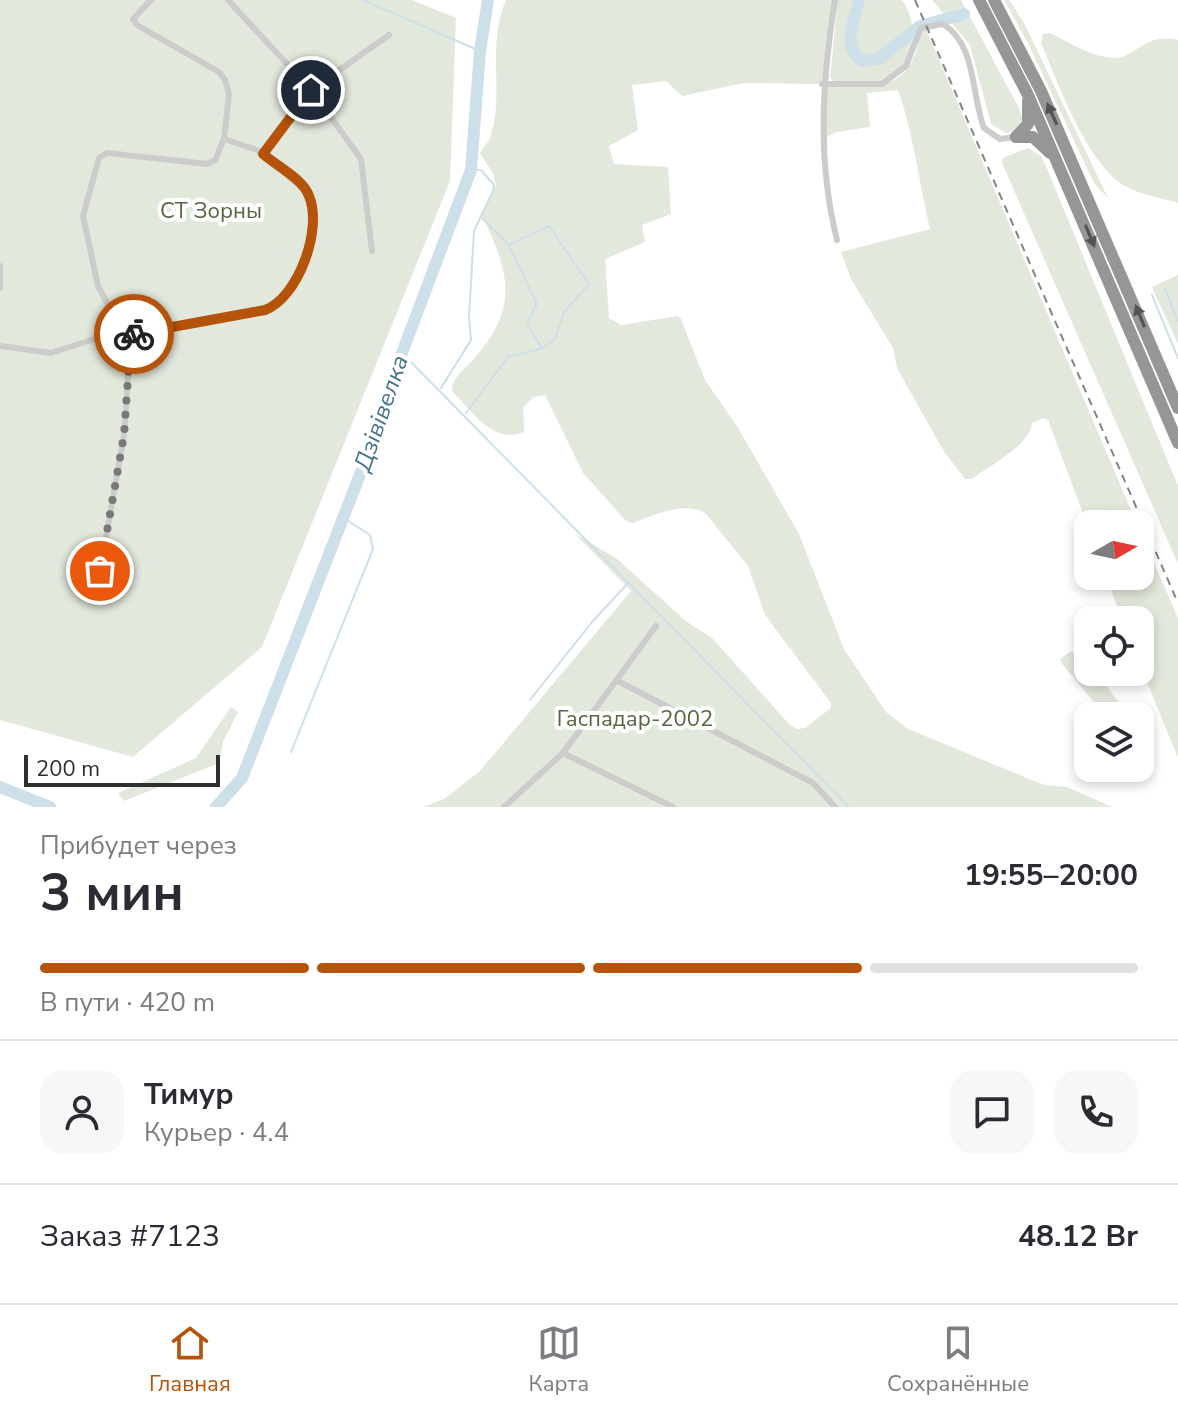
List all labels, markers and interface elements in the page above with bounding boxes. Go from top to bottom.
pin [277,56,345,124]
icon: home [289,68,333,112]
one-way arrow [1045,102,1058,126]
park label: СТ Зорны [160,196,262,226]
one-way arrow [1084,224,1097,248]
courier [94,294,174,374]
one-way arrow [1133,304,1146,328]
icon: bike [112,312,156,356]
water label: Дзівівелка [346,351,416,477]
north arrow [1074,510,1154,590]
map controls [1074,510,1154,782]
pin [66,537,134,605]
icon: bag [78,549,122,593]
button: locate [1074,606,1154,686]
button: layers [1074,702,1154,782]
park label: Гаспадар-2002 [557,704,713,734]
scale bar [24,751,220,787]
text: 200 m [36,754,100,784]
text: Прибудет через [40,828,237,863]
text: 19:55–20:00 [964,855,1138,896]
text: 3 мин [40,857,184,928]
text: В пути · 420 m [40,985,215,1020]
button: person [40,1070,124,1154]
button: chat [950,1070,1034,1154]
button: phone [1054,1070,1138,1154]
text: Тимур [144,1074,234,1115]
text: Курьер · 4.4 [144,1115,289,1150]
text: Заказ #7123 [40,1216,220,1257]
text: 48.12 Br [1018,1216,1138,1257]
tab: Главная [149,1321,231,1399]
tab: Карта [529,1321,589,1399]
tab: Сохранённые [887,1321,1029,1399]

